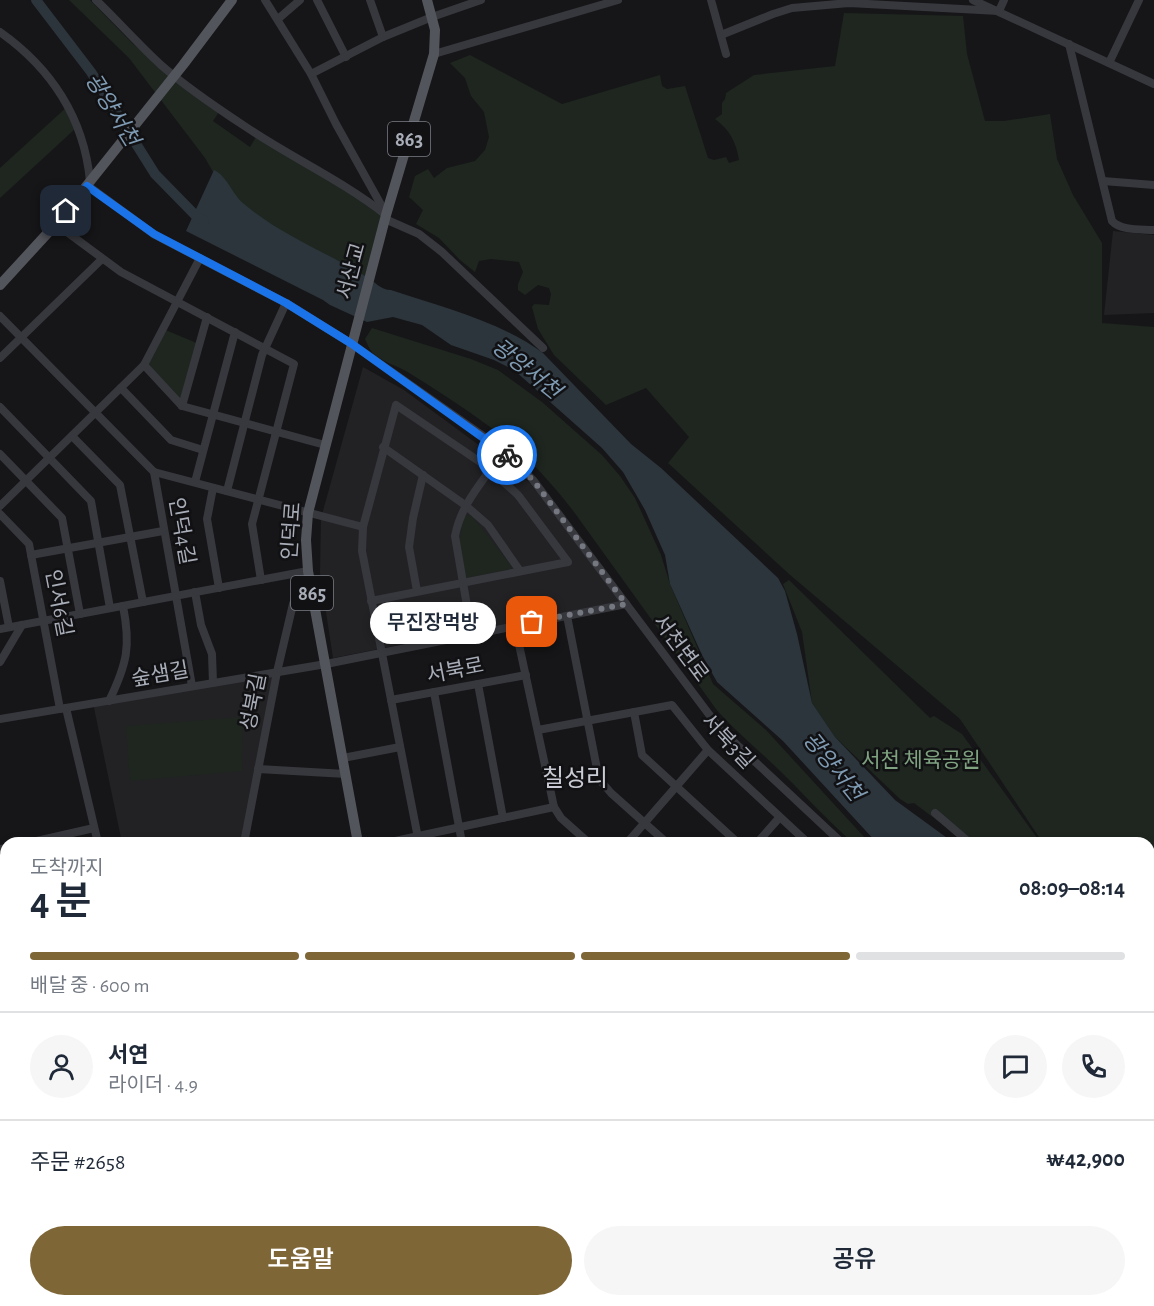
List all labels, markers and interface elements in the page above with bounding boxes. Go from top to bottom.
water label: 광양서천 [81,69,145,152]
road number: 863 [388,122,430,156]
pin [40,185,91,236]
icon: home [49,194,82,227]
street label: 서산교 [333,240,369,302]
water label: 광양서천 [488,334,568,405]
courier [477,425,537,485]
icon: bike [491,439,524,472]
street label: 인덕4길 [165,496,199,566]
street label: 인덕로 [278,501,304,561]
street label: 인서6길 [42,568,76,638]
road number: 865 [291,576,333,610]
pin [506,596,557,647]
callout: 무진장먹방 [370,601,496,643]
icon: bag [515,605,548,638]
street label: 서천변로 [649,611,713,685]
text: 무진장먹방 [387,613,479,633]
street label: 서북로 [424,654,486,686]
street label: 숲샘길 [130,658,190,690]
street label: 성북길 [237,671,269,733]
street label: 서북3길 [697,709,759,773]
water label: 광양서천 [799,728,870,807]
park label: 서천 체육공원 [861,749,981,771]
district label: 칠성리 [542,765,608,791]
text: 도착까지 [30,858,104,878]
text: 08:09–08:14 [1019,877,1125,899]
text: 4 분 [30,883,91,922]
text: 배달 중 · 600 m [30,976,150,996]
button: person [30,1035,93,1098]
button: chat [984,1035,1047,1098]
button: phone [1062,1035,1125,1098]
text: 서연 [108,1044,148,1066]
text: 라이더 · 4.9 [108,1075,198,1095]
text: ₩42,900 [1046,1148,1125,1170]
text: 주문 #2658 [30,1151,125,1173]
button: 도움말 [30,1226,572,1295]
button: 공유 [584,1226,1125,1295]

